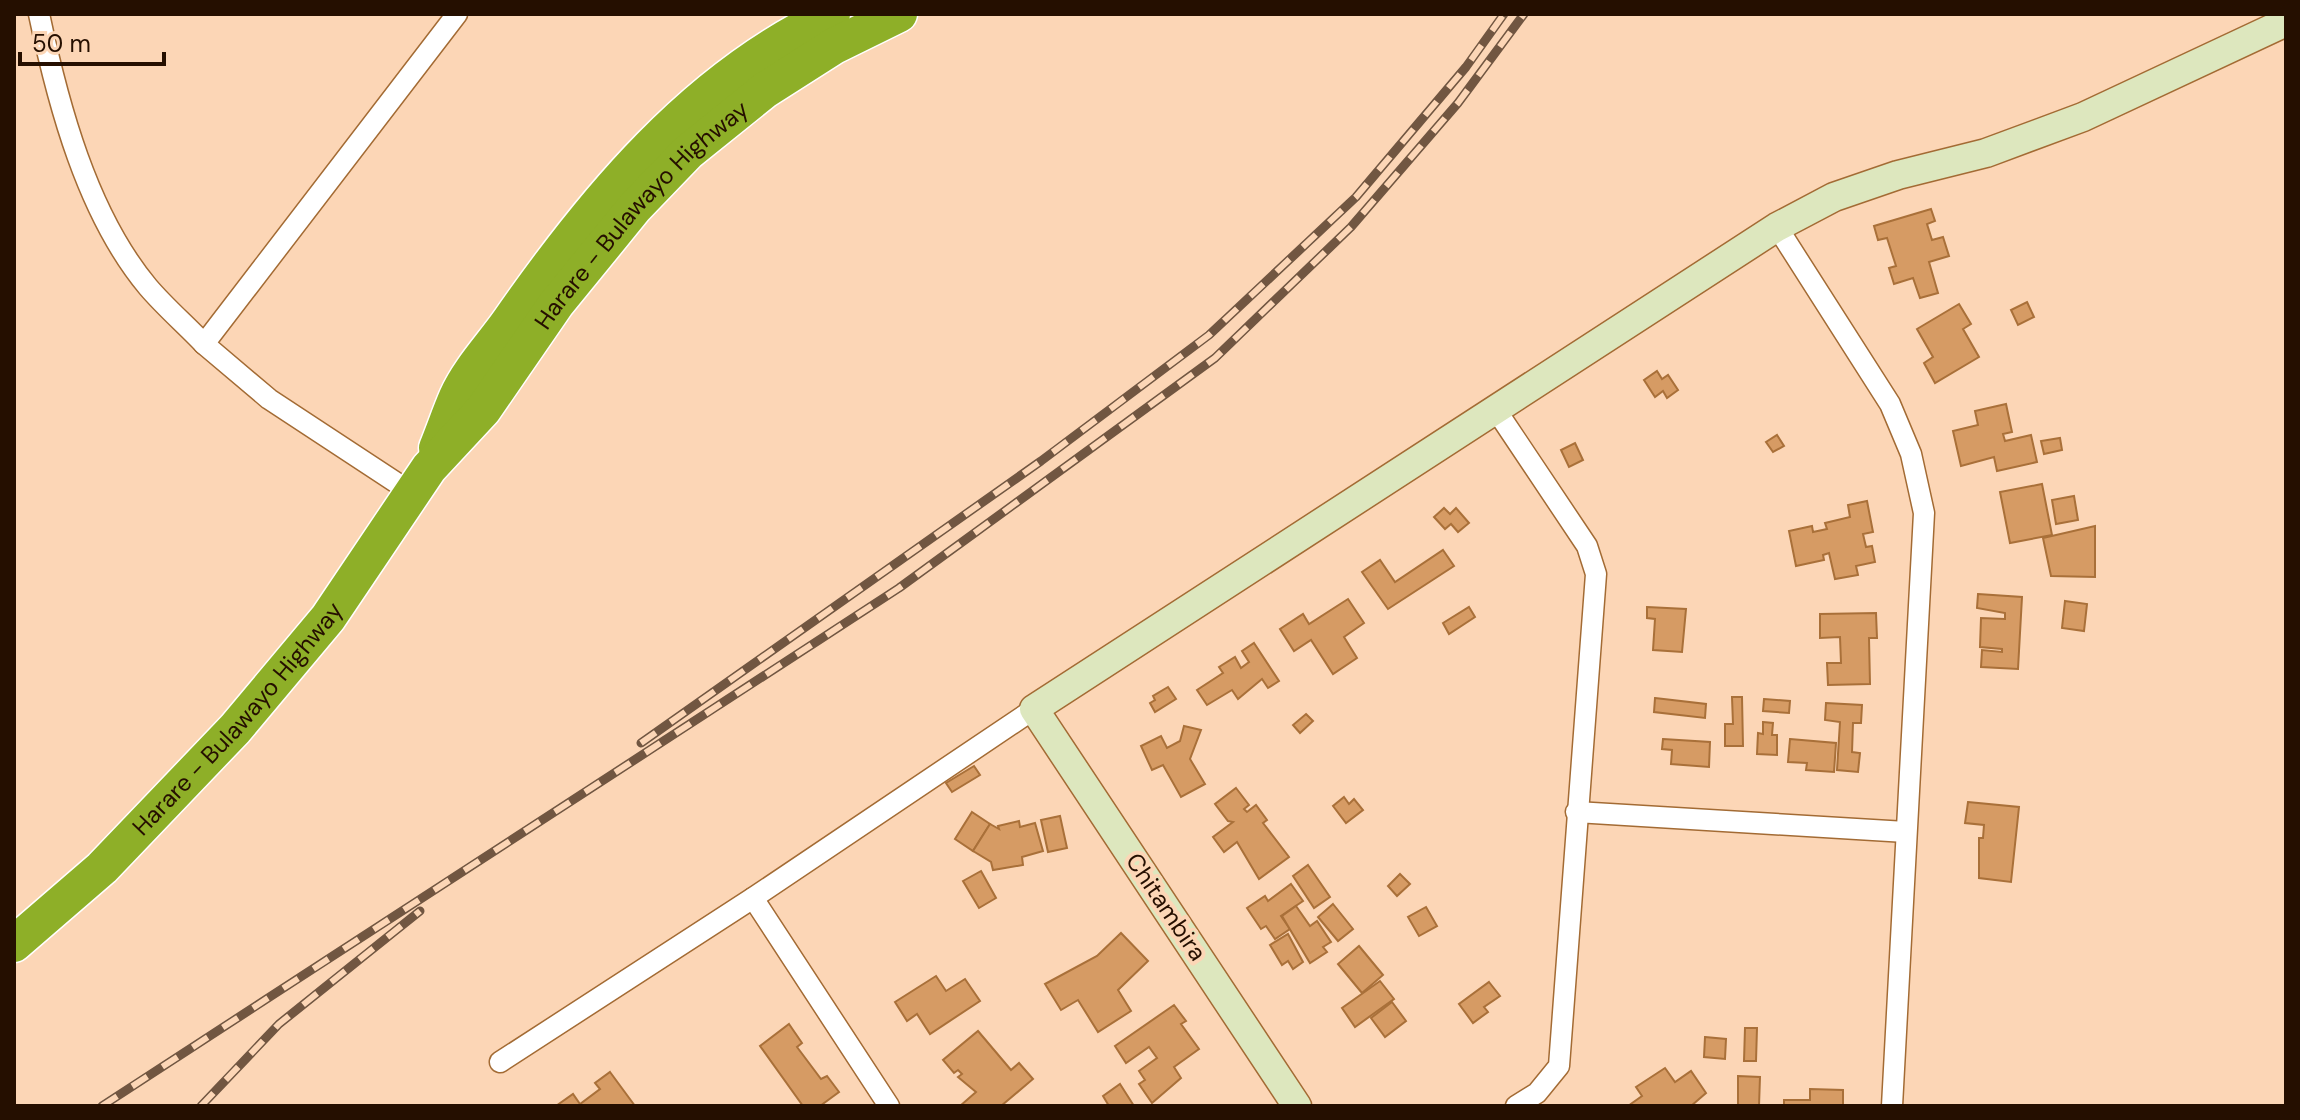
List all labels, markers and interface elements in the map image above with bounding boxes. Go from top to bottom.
scale bar [20,16,164,66]
text: 50 m [32,28,91,59]
street label: Harare - Bulawayo Highway [527,93,755,335]
street label: Harare - Bulawayo Highway [125,596,349,842]
street label: Chitambira [1119,847,1214,967]

